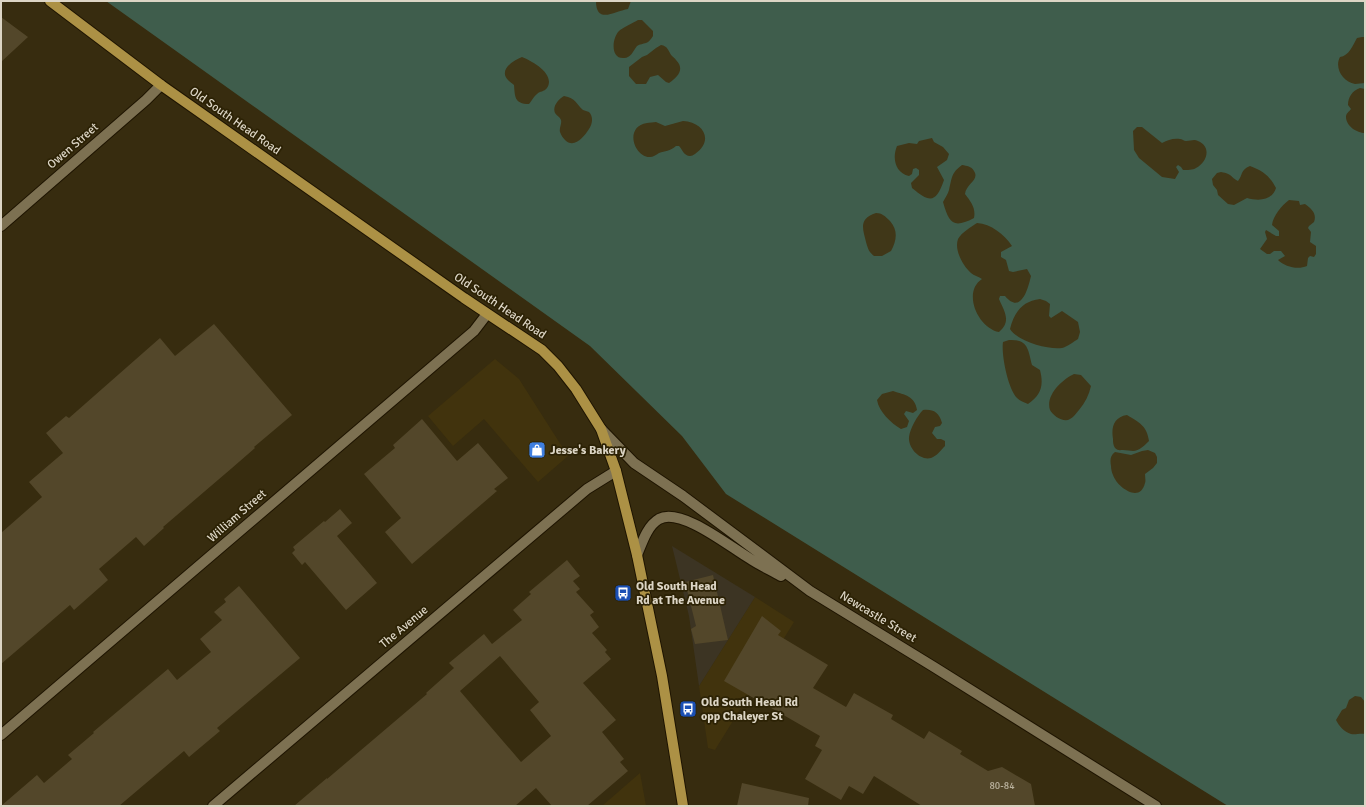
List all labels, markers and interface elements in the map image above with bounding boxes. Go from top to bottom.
street label: Old South Head Road [186,84,284,158]
street label: Owen Street [44,120,102,172]
street label: Old South Head Road [451,270,549,342]
shop icon: Jesse's Bakery [527,440,547,460]
place label: Jesse's Bakery [550,443,626,458]
street label: William Street [204,486,270,546]
place label: Old South Head Rd at The Avenue [636,579,725,608]
bus stop icon: Old South Head Rd at The Avenue [613,583,633,603]
street label: Newcastle Street [837,588,919,646]
street label: The Avenue [377,602,431,652]
place label: Old South Head Rd opp Chaleyer St [701,695,799,724]
bus stop icon: Old South Head Rd opp Chaleyer St [678,699,698,719]
house number: 80-84 [989,780,1015,792]

